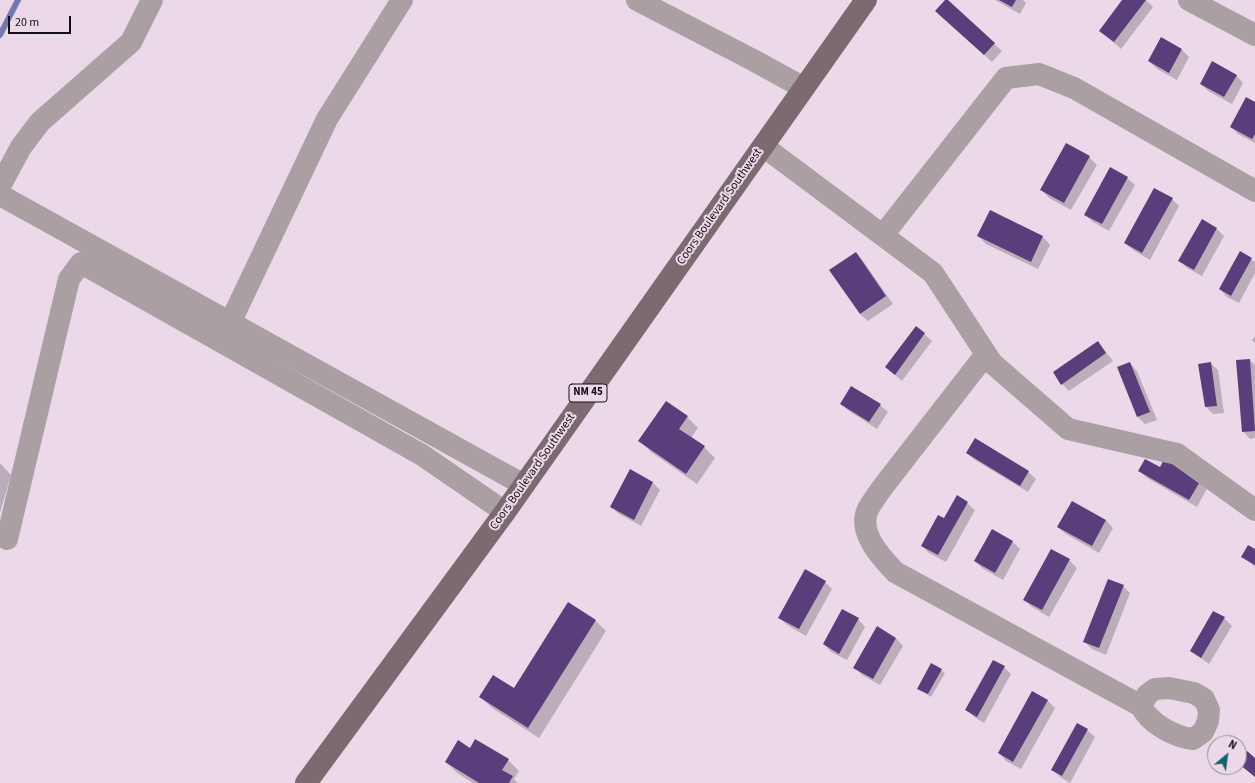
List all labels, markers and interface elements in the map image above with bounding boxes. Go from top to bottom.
scale bar [10,8,73,34]
text: 20 m [15,14,39,31]
street label: Coors Boulevard Southwest [674,146,766,268]
road number: NM 45 [569,384,607,402]
street label: Coors Boulevard Southwest [487,411,579,533]
north arrow [1207,735,1247,775]
text: N [1226,737,1239,753]

